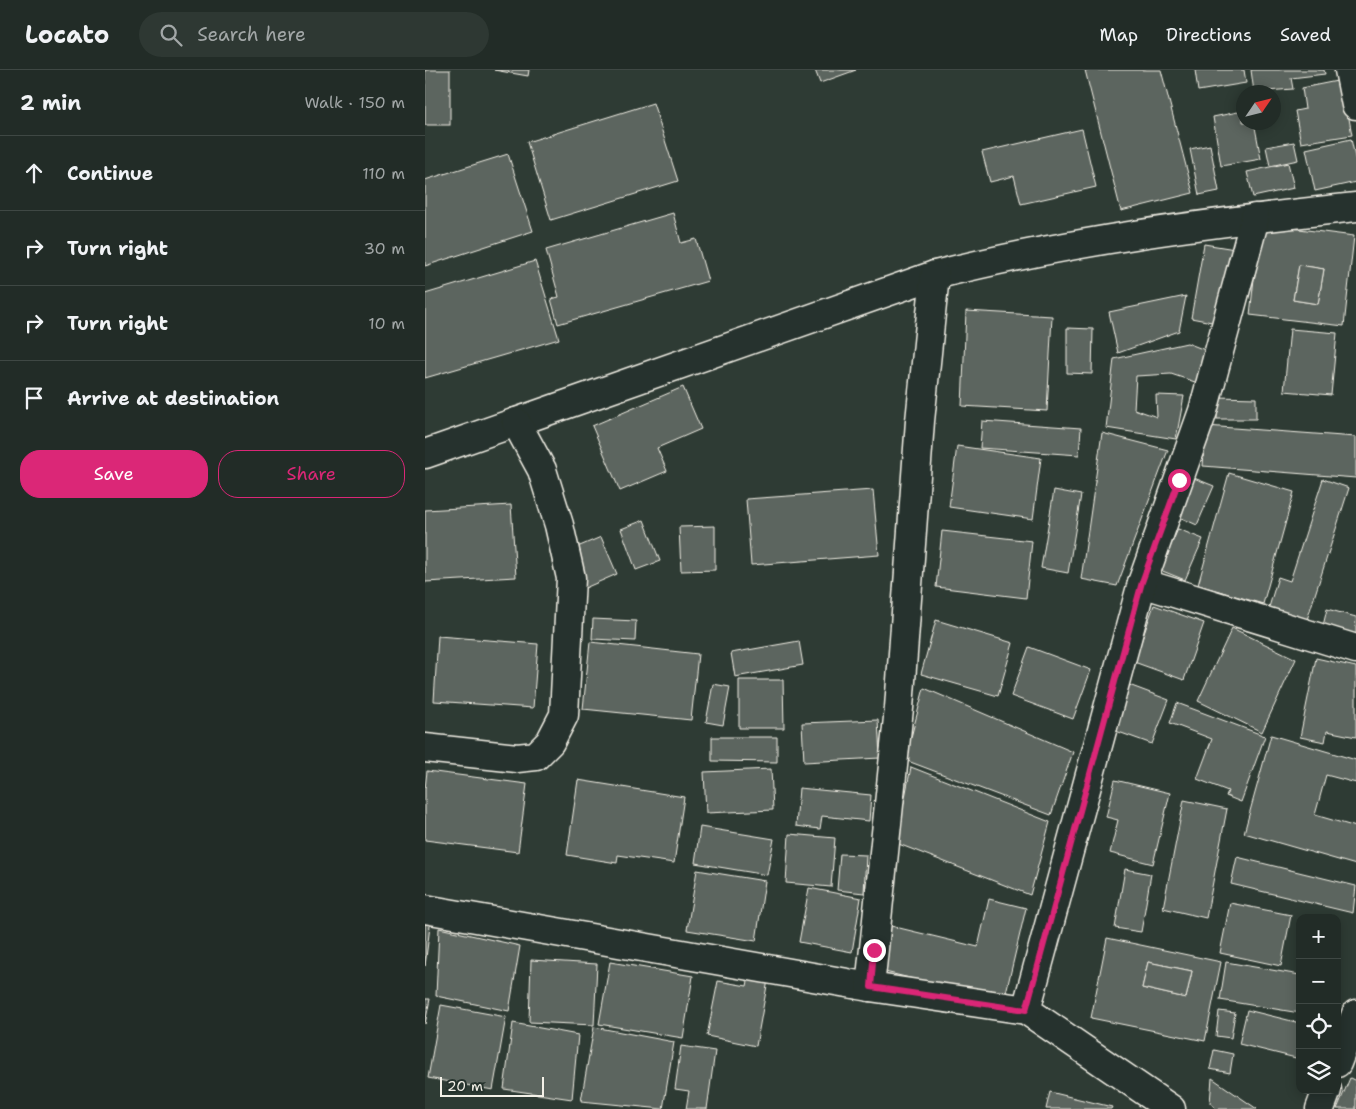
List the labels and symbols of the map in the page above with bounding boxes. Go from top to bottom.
north arrow [1236,85,1281,130]
route start [1168,469,1191,492]
route end [863,939,886,962]
scale bar [440,1074,544,1097]

